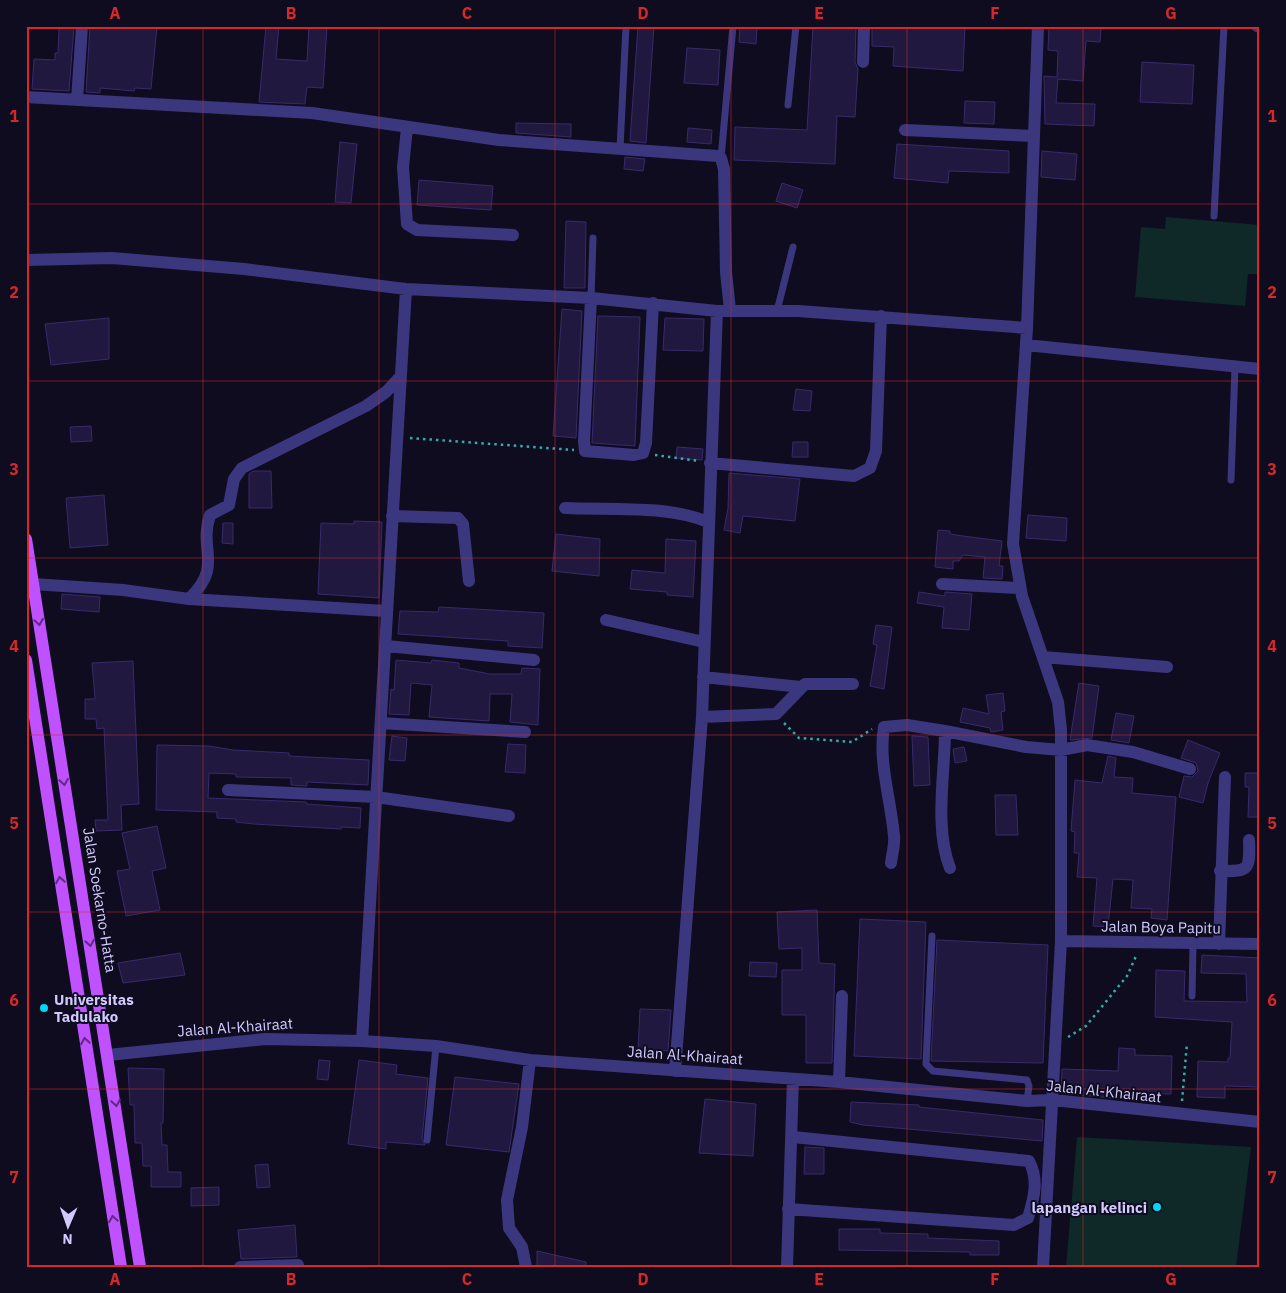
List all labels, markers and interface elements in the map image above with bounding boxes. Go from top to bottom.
text: A [110,3,121,23]
text: B [286,3,297,23]
text: C [462,3,472,23]
text: D [637,3,649,23]
text: E [814,3,824,23]
text: F [990,3,1000,23]
text: G [1165,3,1177,23]
text: 1 [9,106,19,126]
text: 1 [1267,106,1277,126]
text: 2 [9,282,19,302]
text: 2 [1267,282,1277,302]
text: 3 [9,459,19,479]
text: 3 [1267,459,1277,479]
one-way arrow [33,617,43,626]
text: 4 [9,636,19,656]
text: 4 [1267,636,1277,656]
one-way arrow [59,778,69,787]
text: 5 [9,813,19,833]
text: 5 [1267,813,1277,833]
street label: Jalan Soekarno-Hatta [79,826,121,974]
one-way arrow [56,876,66,885]
street label: Jalan Boya Papitu [1101,916,1221,938]
one-way arrow [85,938,95,947]
text: 6 [9,990,19,1010]
place label: Universitas Tadulako [54,990,134,1026]
text: 6 [1267,990,1277,1010]
marker: Universitas Tadulako [38,1002,50,1014]
street label: Jalan Al-Khairaat [177,1013,293,1041]
one-way arrow [81,1036,91,1045]
street label: Jalan Al-Khairaat [627,1041,743,1069]
street label: Jalan Al-Khairaat [1045,1075,1163,1107]
one-way arrow [110,1099,120,1108]
text: 7 [9,1167,19,1187]
text: 7 [1267,1167,1277,1187]
place label: lapangan kelinci [1032,1198,1147,1217]
north arrow [42,1200,92,1250]
marker: lapangan kelinci [1151,1201,1163,1213]
one-way arrow [108,1214,119,1222]
text: N [62,1230,73,1248]
text: A [110,1269,121,1289]
text: B [286,1269,297,1289]
text: C [462,1269,472,1289]
text: D [637,1269,649,1289]
text: E [814,1269,824,1289]
text: F [990,1269,1000,1289]
text: G [1165,1269,1177,1289]

